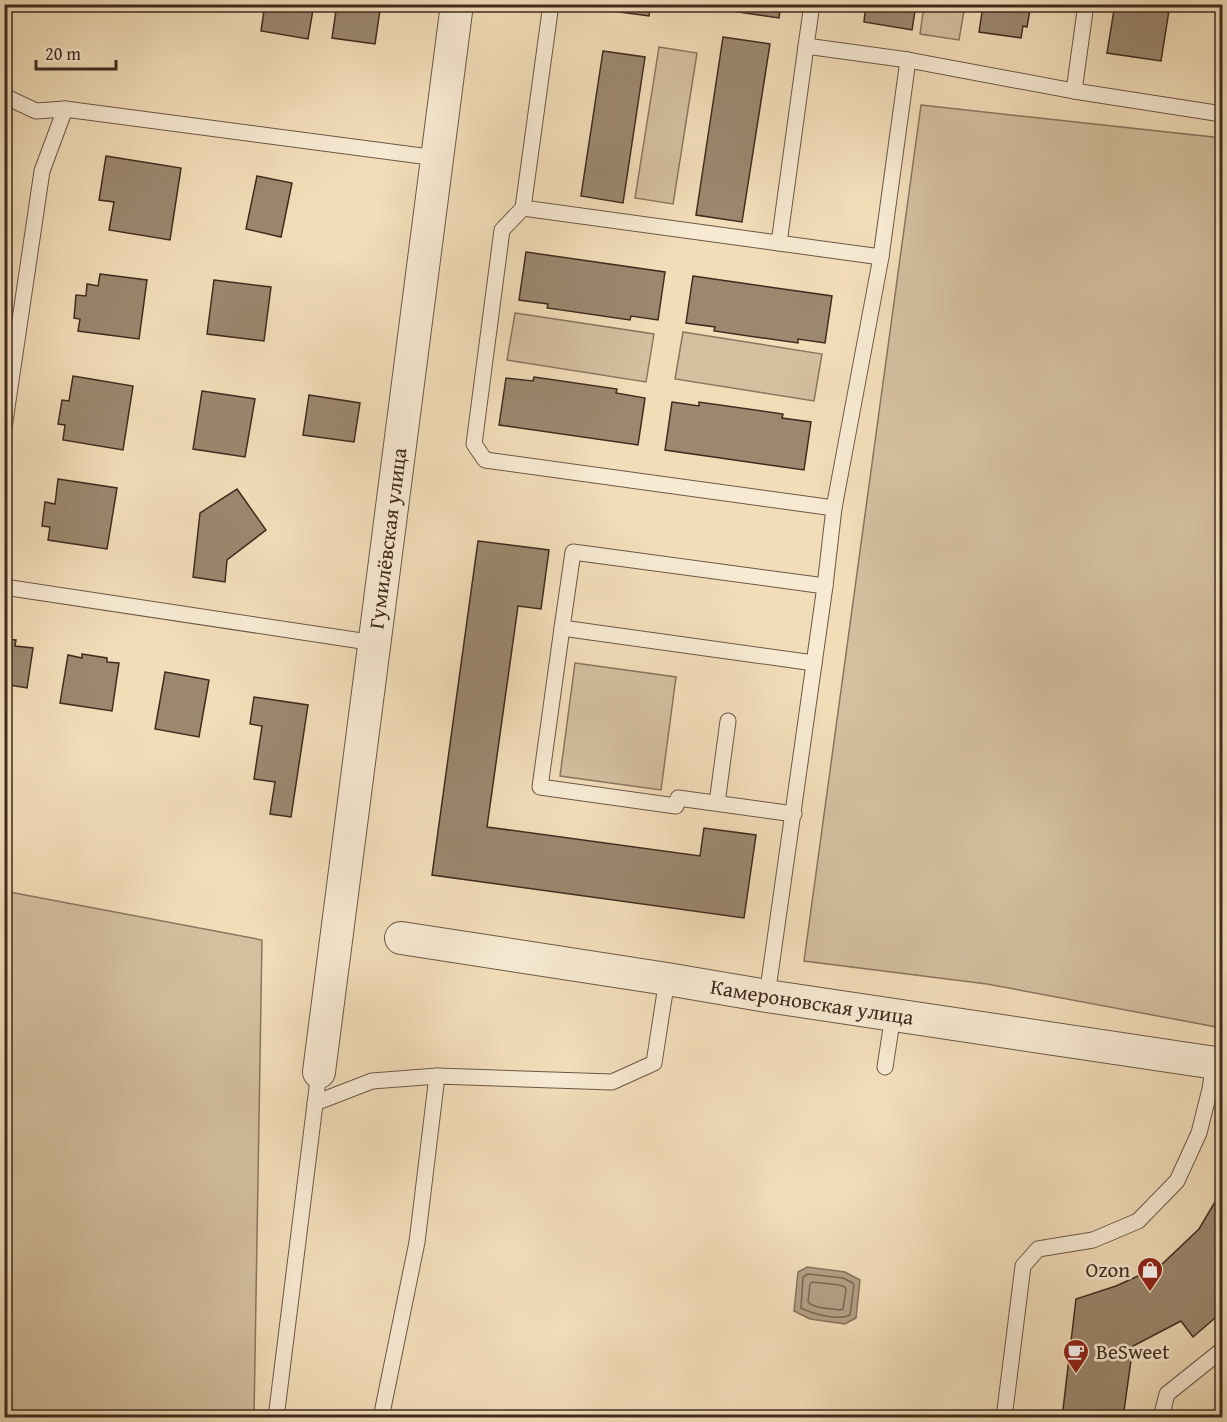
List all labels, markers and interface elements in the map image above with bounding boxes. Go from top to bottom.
scale bar [36,33,116,71]
text: 20 m [45,40,81,67]
street label: Гумилёвская улица [360,446,415,631]
street label: Камероновская улица [708,971,916,1033]
place label: Ozon [1086,1254,1130,1285]
shop icon: Ozon [1135,1255,1165,1293]
place label: BeSweet [1096,1336,1170,1367]
cafe icon: BeSweet [1061,1337,1091,1375]

